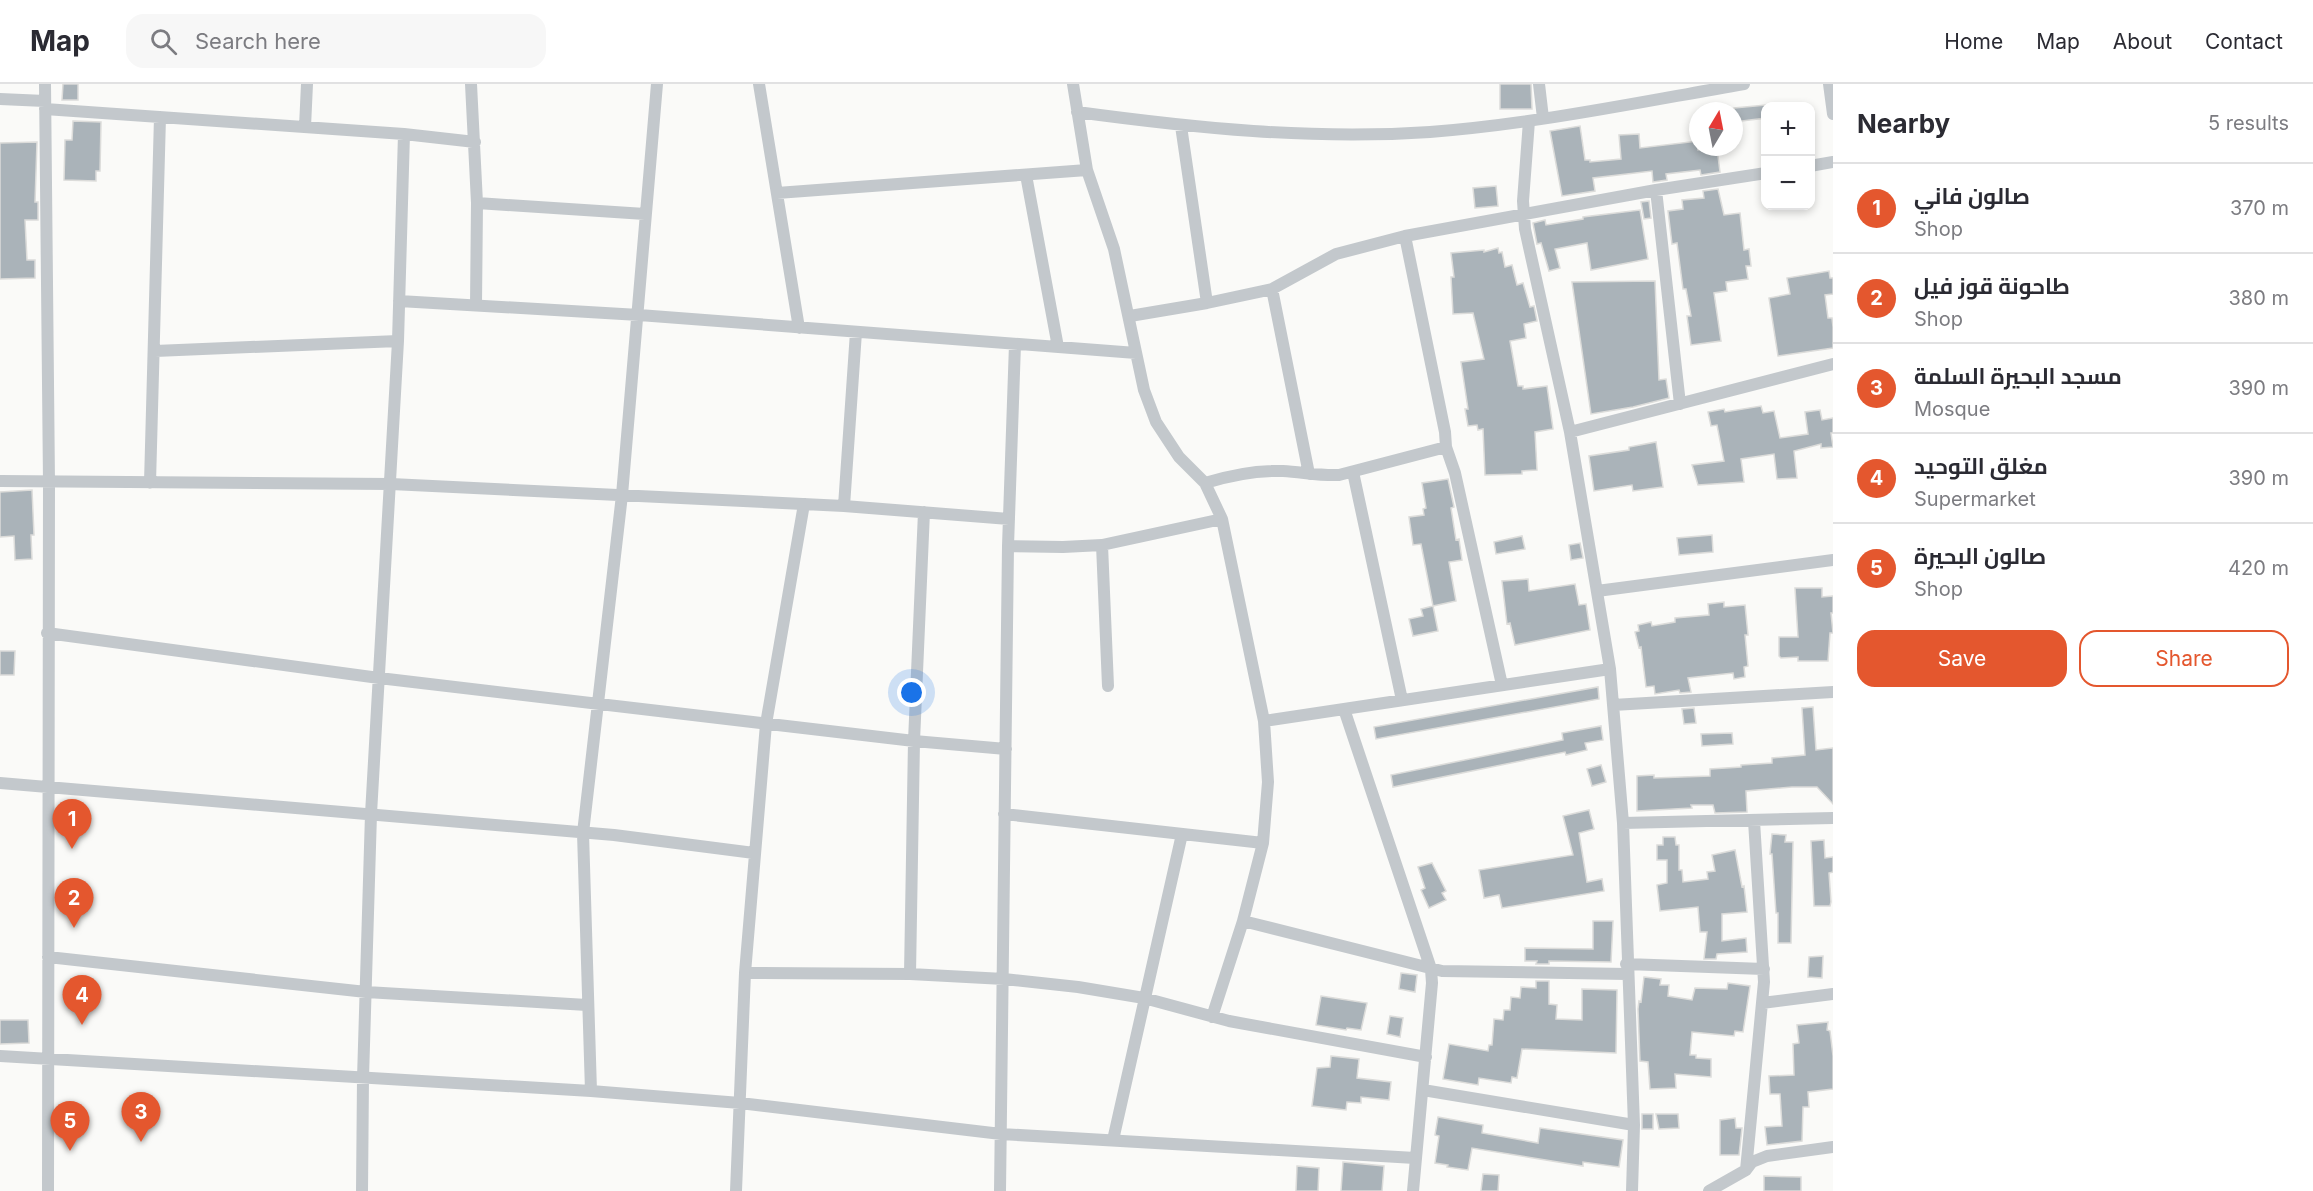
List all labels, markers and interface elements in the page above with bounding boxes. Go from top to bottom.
search box [126,14,546,68]
text: Map [30,24,90,58]
icon: search [147,25,180,58]
text: Search here [195,28,321,54]
text: Home [1944,29,2003,54]
text: Map [2036,29,2080,54]
text: About [2113,29,2172,54]
text: Contact [2205,29,2283,54]
north arrow [1689,102,1743,156]
map controls [1761,102,1815,210]
button: + [1761,102,1815,156]
text: Nearby [1857,108,1950,139]
text: 5 results [2208,111,2289,135]
button: − [1761,156,1815,210]
text: صالون فاني [1914,183,2030,209]
text: 1 [1872,196,1881,220]
text: 370 m [2230,196,2289,220]
text: Shop [1914,217,1963,241]
text: طاحونة قوز فيل [1914,273,2070,299]
text: 2 [1870,286,1883,310]
text: 380 m [2229,286,2289,310]
text: Shop [1914,307,1963,331]
text: مسجد البحيرة السلمة [1914,363,2122,389]
text: 3 [1870,376,1883,400]
text: 390 m [2228,376,2289,400]
text: Mosque [1914,397,1990,421]
text: مغلق التوحيد [1914,453,2048,479]
text: 4 [1870,466,1883,490]
text: 390 m [2228,466,2289,490]
text: Supermarket [1914,487,2036,511]
text: صالون البحيرة [1914,543,2046,569]
text: 5 [1870,556,1883,580]
text: 420 m [2228,556,2289,580]
text: Shop [1914,577,1963,601]
button: Save [1857,630,2067,687]
button: Share [2079,630,2289,687]
your location [897,678,926,707]
pin: 1 [52,800,92,849]
pin: 2 [54,878,94,928]
pin: 4 [62,976,101,1025]
pin: 3 [122,1092,160,1142]
pin: 5 [50,1102,90,1151]

